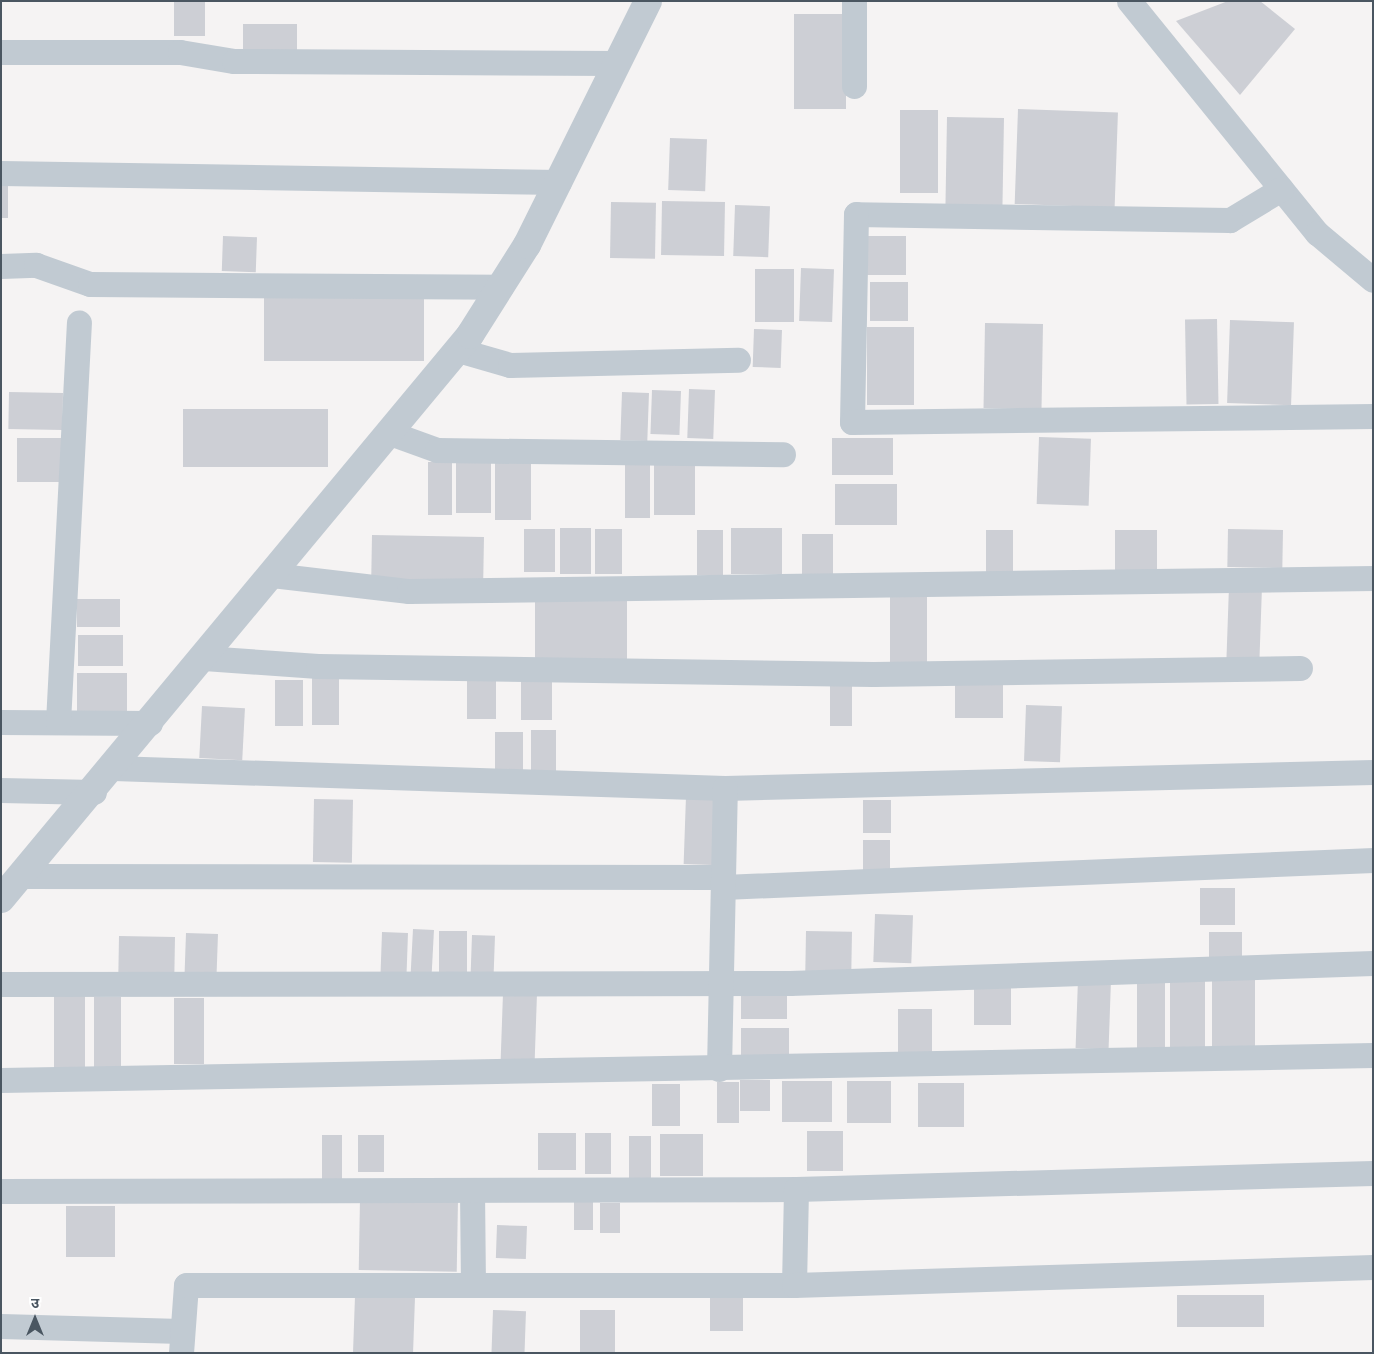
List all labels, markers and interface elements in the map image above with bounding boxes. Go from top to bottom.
north arrow [10,1294,60,1344]
text: उ [31,1295,39,1312]

